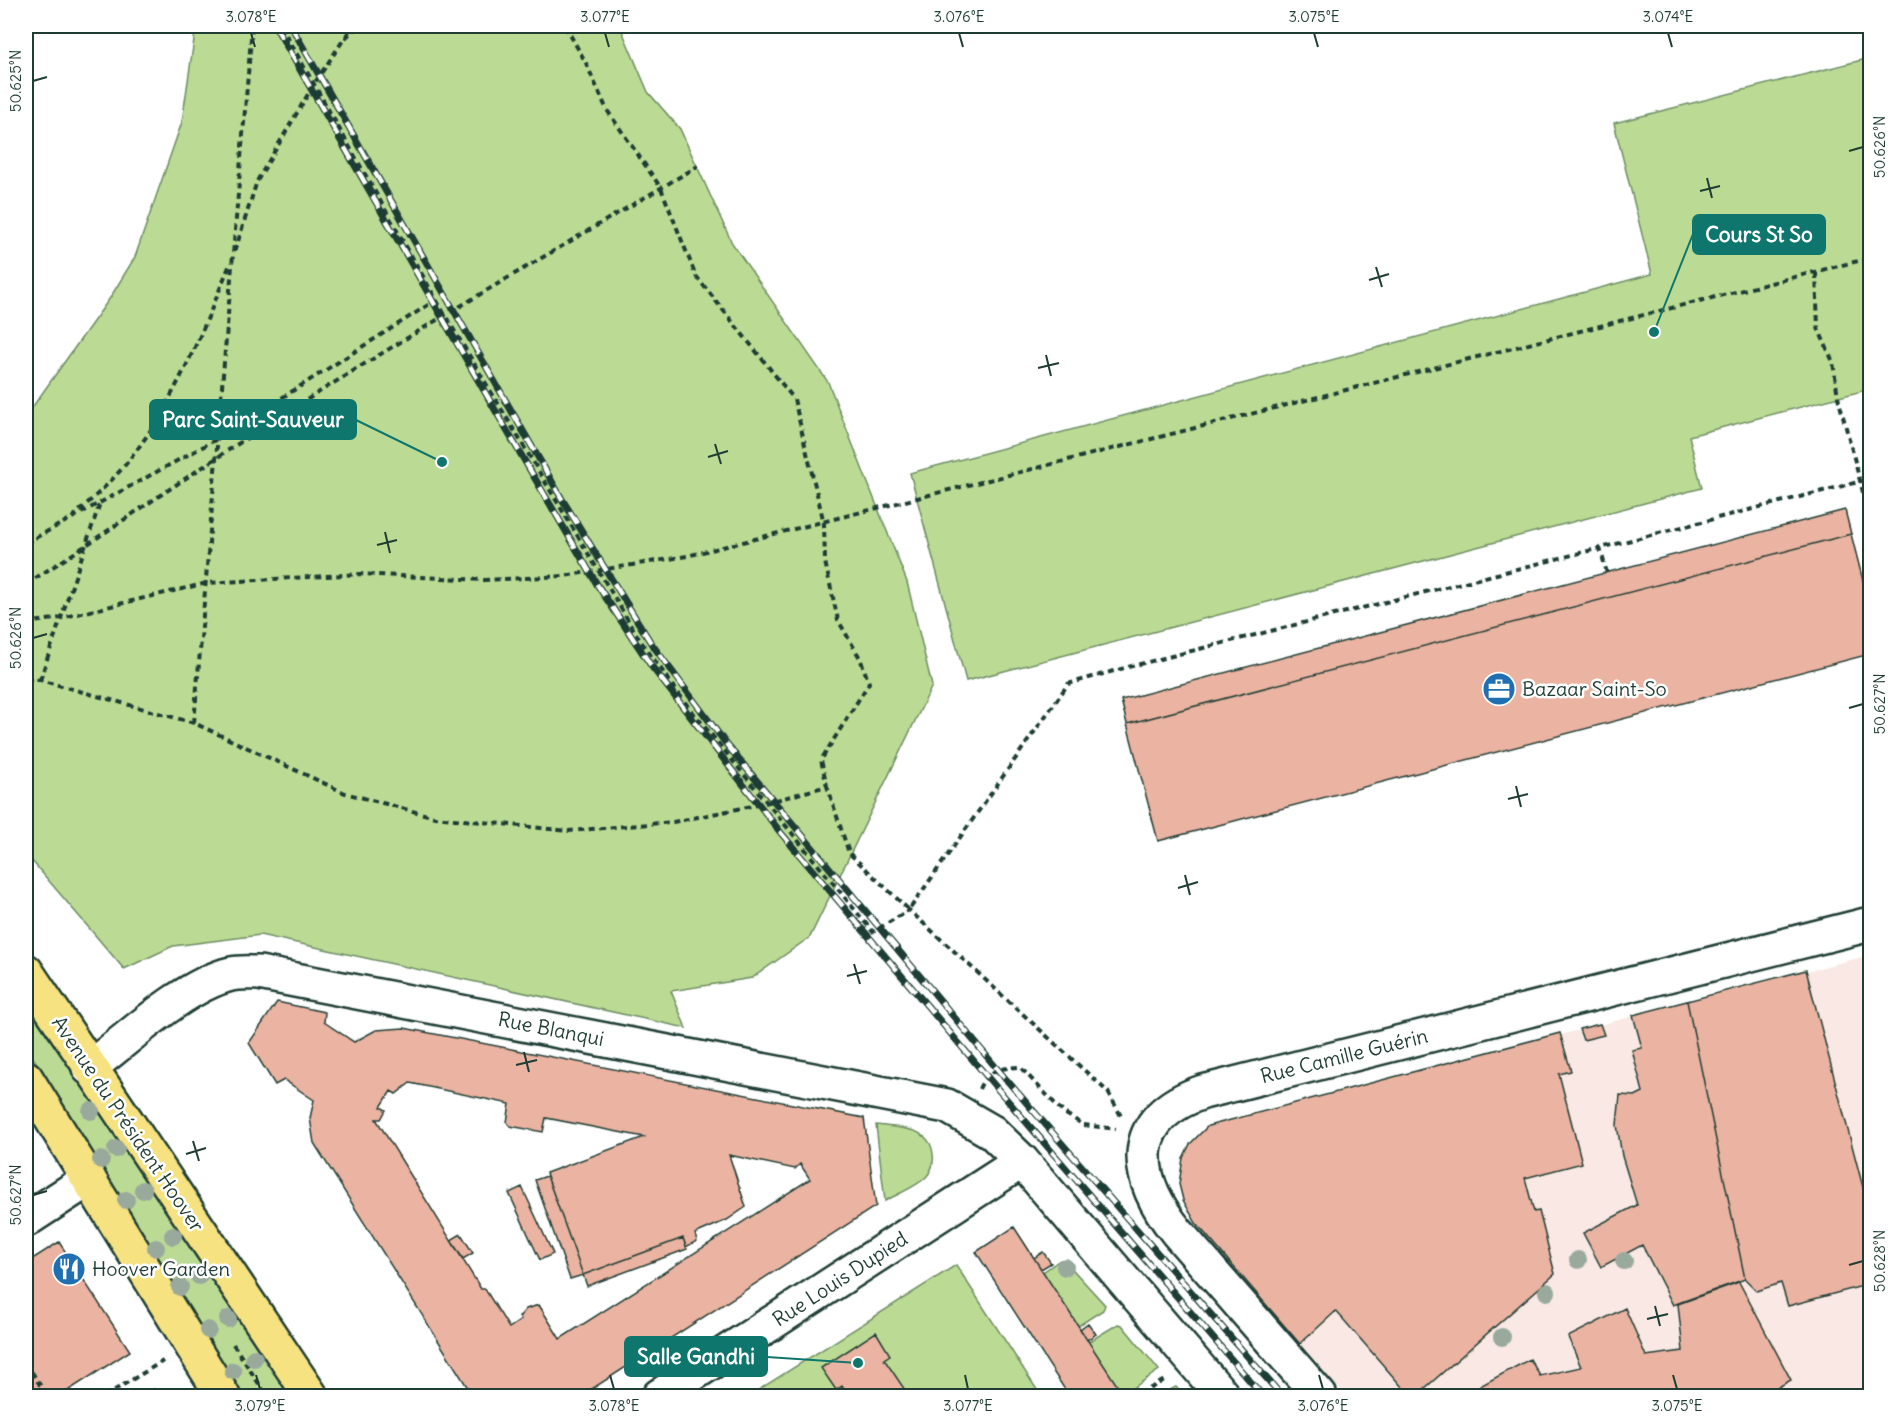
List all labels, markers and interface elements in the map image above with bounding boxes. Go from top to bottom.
text: 3.078°E [225,7,277,26]
text: 3.077°E [580,7,630,26]
text: 3.076°E [934,7,985,26]
text: 3.075°E [1288,7,1340,26]
text: 3.074°E [1643,7,1694,26]
text: 50.625°N [6,50,25,112]
text: 50.626°N [1870,116,1889,178]
callout: Cours St So [1693,215,1825,254]
text: Cours St So [1705,221,1813,248]
callout: Parc Saint-Sauveur [150,400,356,439]
text: Parc Saint-Sauveur [162,406,344,433]
text: 50.626°N [6,607,25,669]
office icon: Bazaar Saint-So [1481,671,1517,707]
text: 50.627°N [1870,673,1889,735]
place label: Bazaar Saint-So [1522,676,1667,701]
street label: Rue Blanqui [496,1006,606,1051]
street label: Avenue du Président Hoover [47,1011,210,1236]
street label: Rue Camille Guérin [1258,1023,1430,1088]
text: 50.627°N [6,1164,25,1226]
street label: Rue Louis Dupied [768,1226,912,1332]
text: 50.628°N [1870,1230,1889,1292]
restaurant icon: Hoover Garden [51,1251,87,1287]
place label: Hoover Garden [92,1256,230,1281]
callout: Salle Gandhi [625,1337,767,1376]
text: Salle Gandhi [637,1343,755,1370]
text: 3.079°E [234,1396,286,1415]
text: 3.078°E [588,1396,640,1415]
text: 3.077°E [943,1396,993,1415]
text: 3.076°E [1298,1396,1349,1415]
text: 3.075°E [1651,1396,1703,1415]

